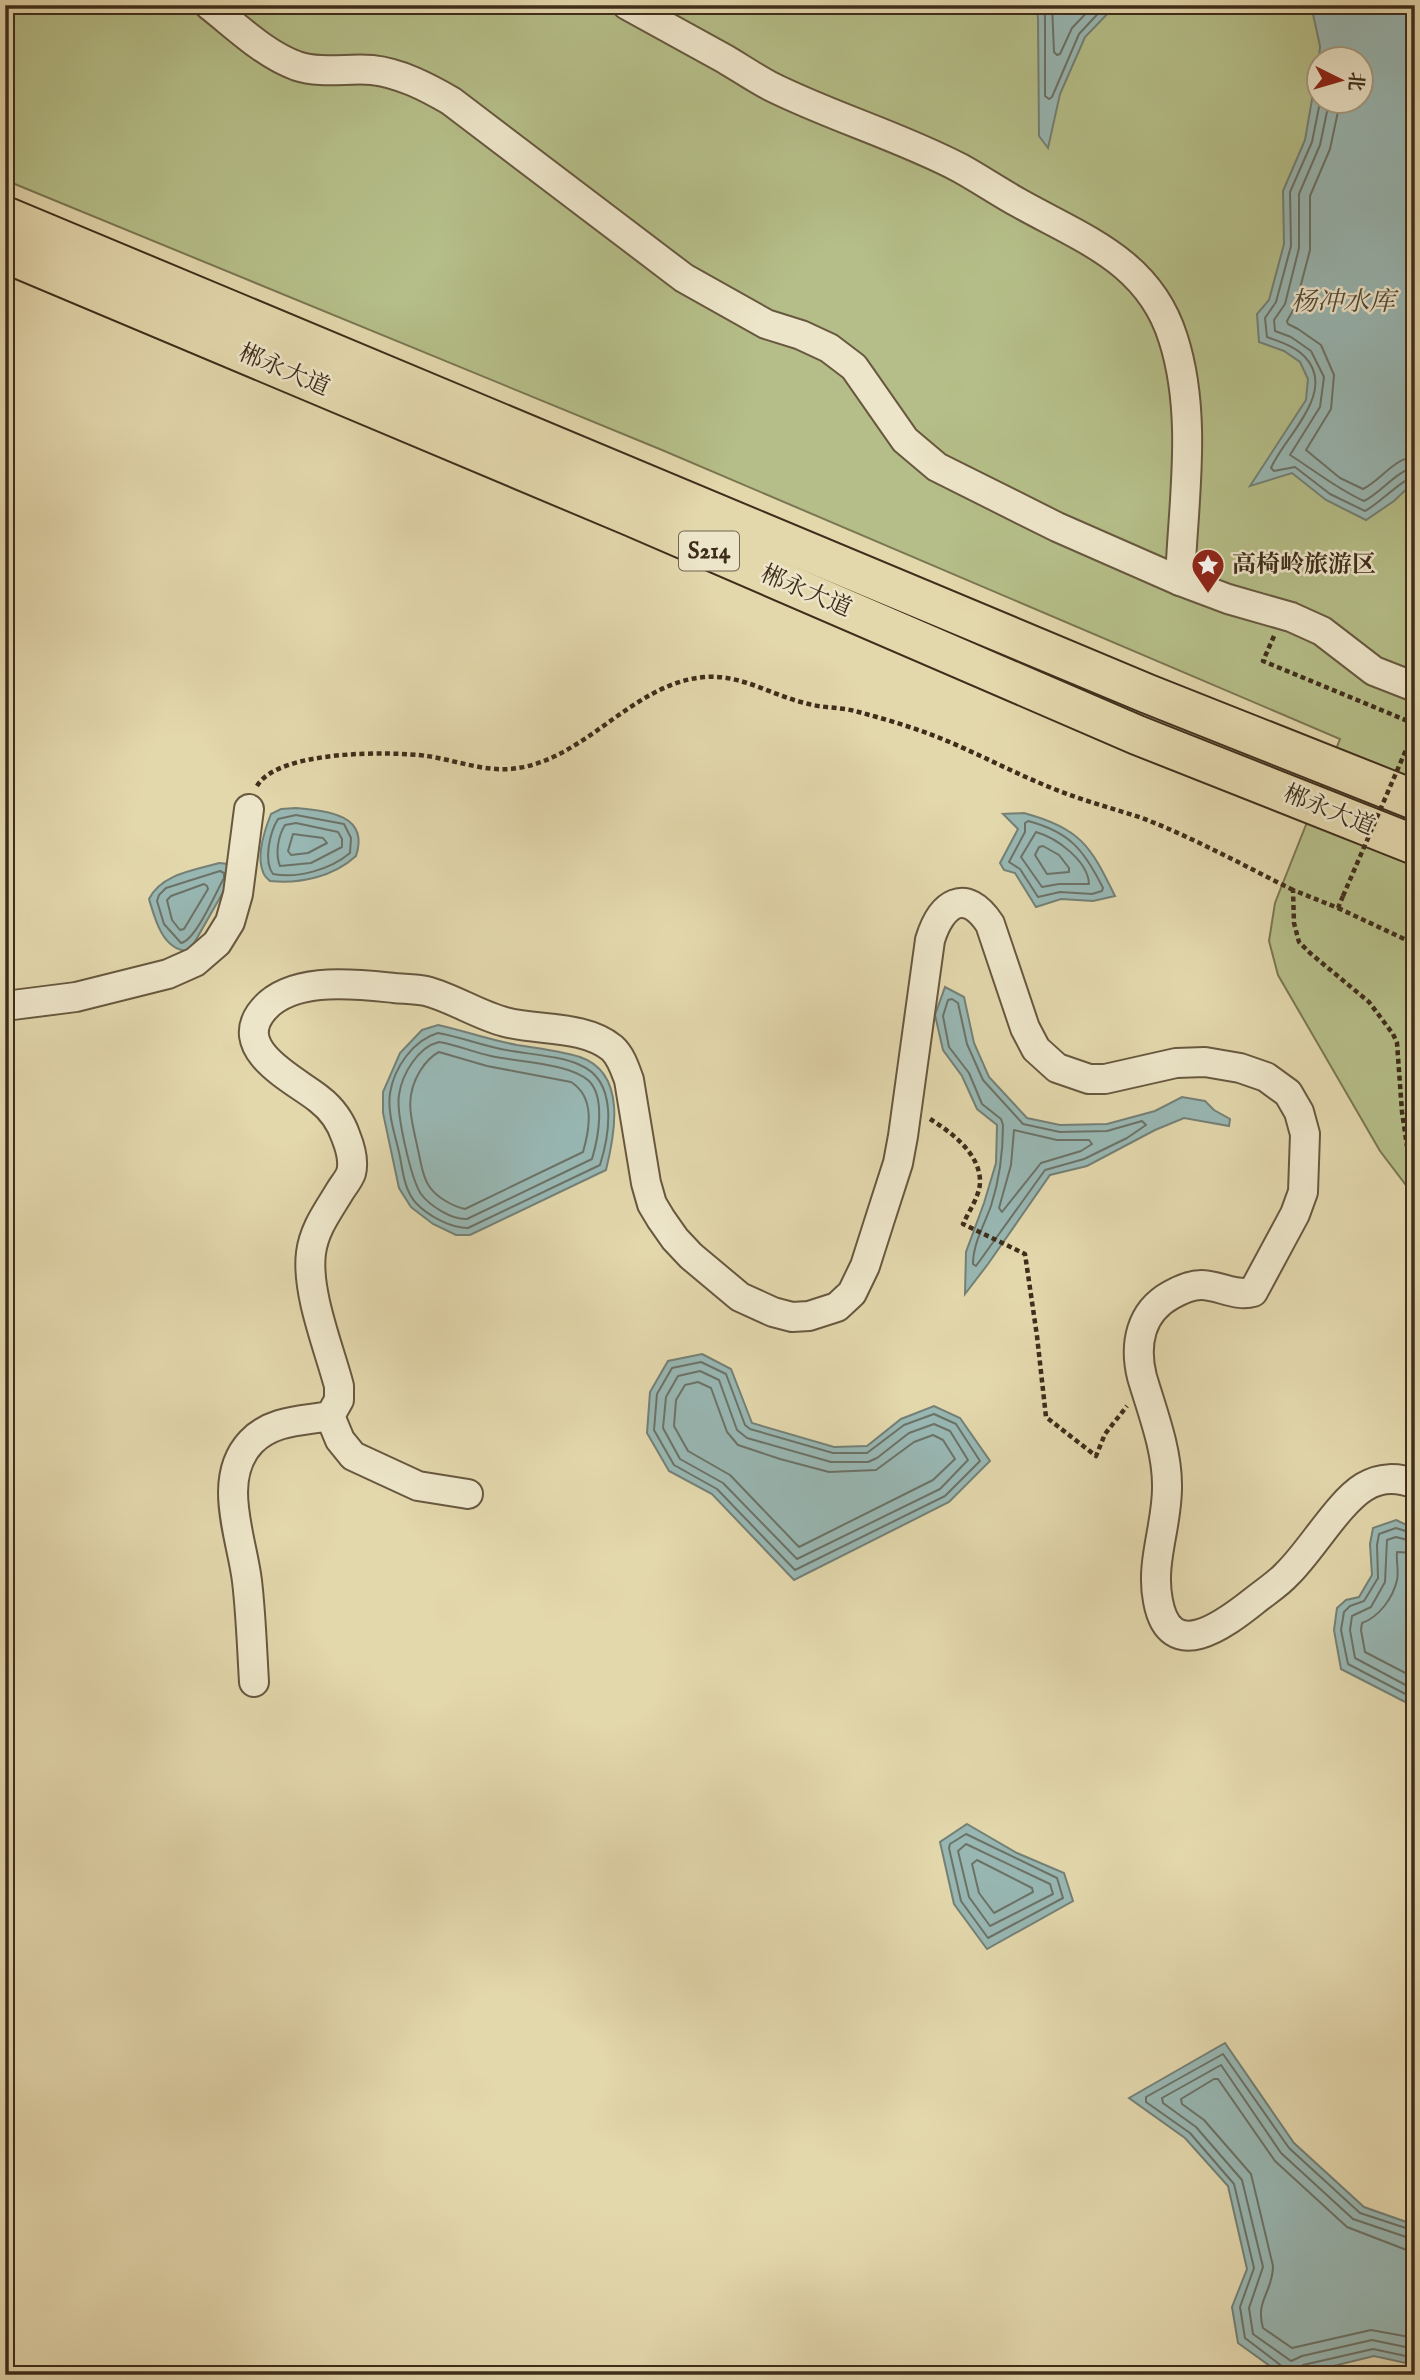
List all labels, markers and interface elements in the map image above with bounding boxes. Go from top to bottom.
north arrow [1304,46,1374,116]
text: 北 [1342,71,1368,92]
water label: 杨冲水库 [1291,286,1399,319]
street label: 郴永大道 [234,338,334,404]
road number: S214 [679,531,739,570]
place icon: 高椅岭旅游区 [1189,546,1227,595]
place label: 高椅岭旅游区 [1232,550,1376,581]
street label: 郴永大道 [756,559,856,625]
street label: 郴永大道 [1279,779,1379,843]

